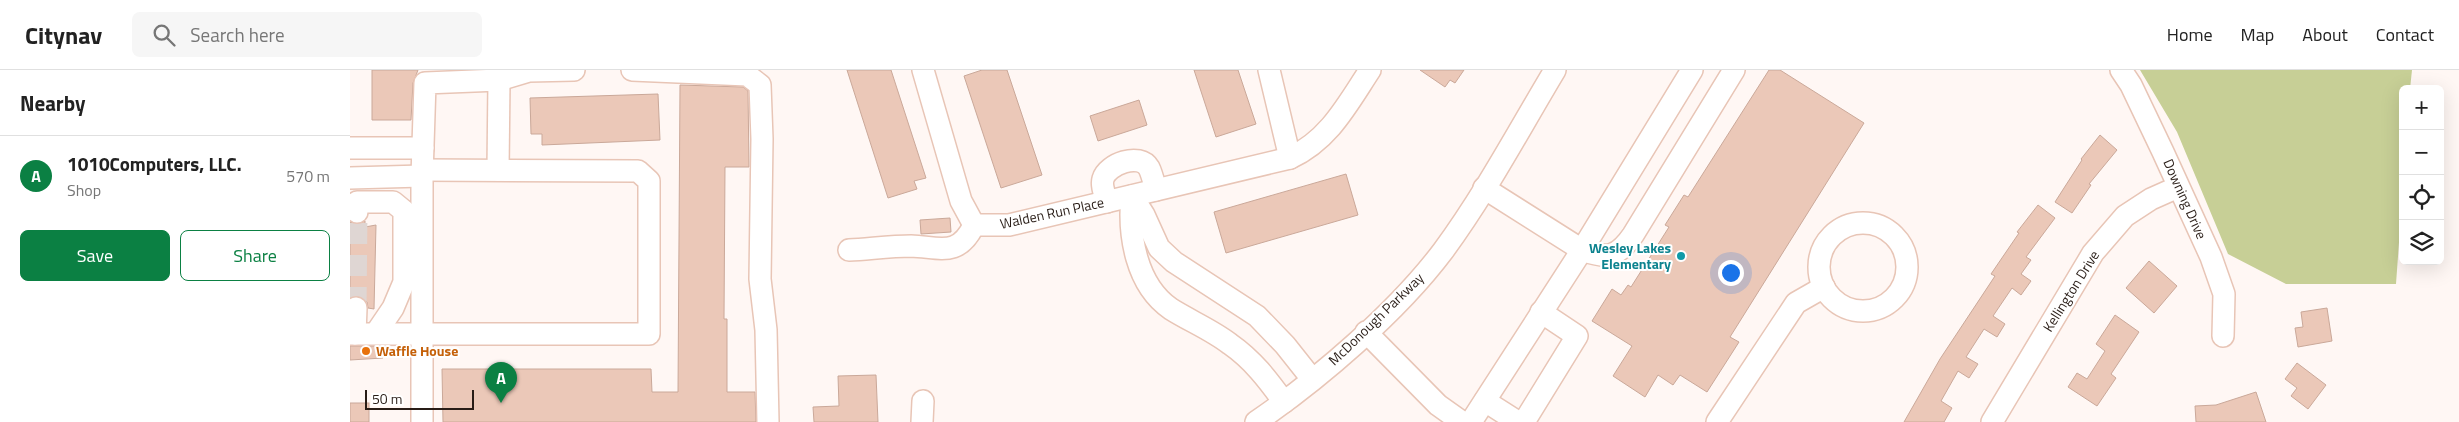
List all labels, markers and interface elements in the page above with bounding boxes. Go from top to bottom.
search box [132,12,482,57]
text: Citynav [25,17,102,53]
text: Search here [190,20,285,49]
icon: search [150,21,178,49]
text: Home [2167,21,2213,48]
text: Map [2241,21,2274,48]
text: About [2302,21,2348,48]
text: Contact [2376,21,2434,48]
map controls [2399,85,2444,265]
button: + [2399,85,2444,130]
text: Nearby [20,87,85,119]
button: − [2399,130,2444,175]
text: 1010Computers, LLC. [67,149,242,178]
street label: Downing Drive [2158,155,2213,242]
text: A [31,164,41,188]
text: 570 m [286,164,330,188]
button: locate [2399,175,2444,220]
text: Shop [67,178,101,202]
street label: Walden Run Place [998,191,1106,234]
button: layers [2399,220,2444,265]
button: Save [20,230,170,281]
button: Share [180,230,330,281]
place label: Wesley Lakes Elementary [1589,237,1671,274]
street label: Kellington Drive [2037,246,2104,336]
marker: Wesley Lakes Elementary [1675,250,1687,262]
your location [1718,260,1744,286]
street label: McDonough Parkway [1323,267,1428,370]
place label: Waffle House [376,340,458,361]
marker: Waffle House [360,345,372,357]
pin: A [485,362,517,403]
scale bar [365,387,474,410]
text: 50 m [372,388,402,409]

